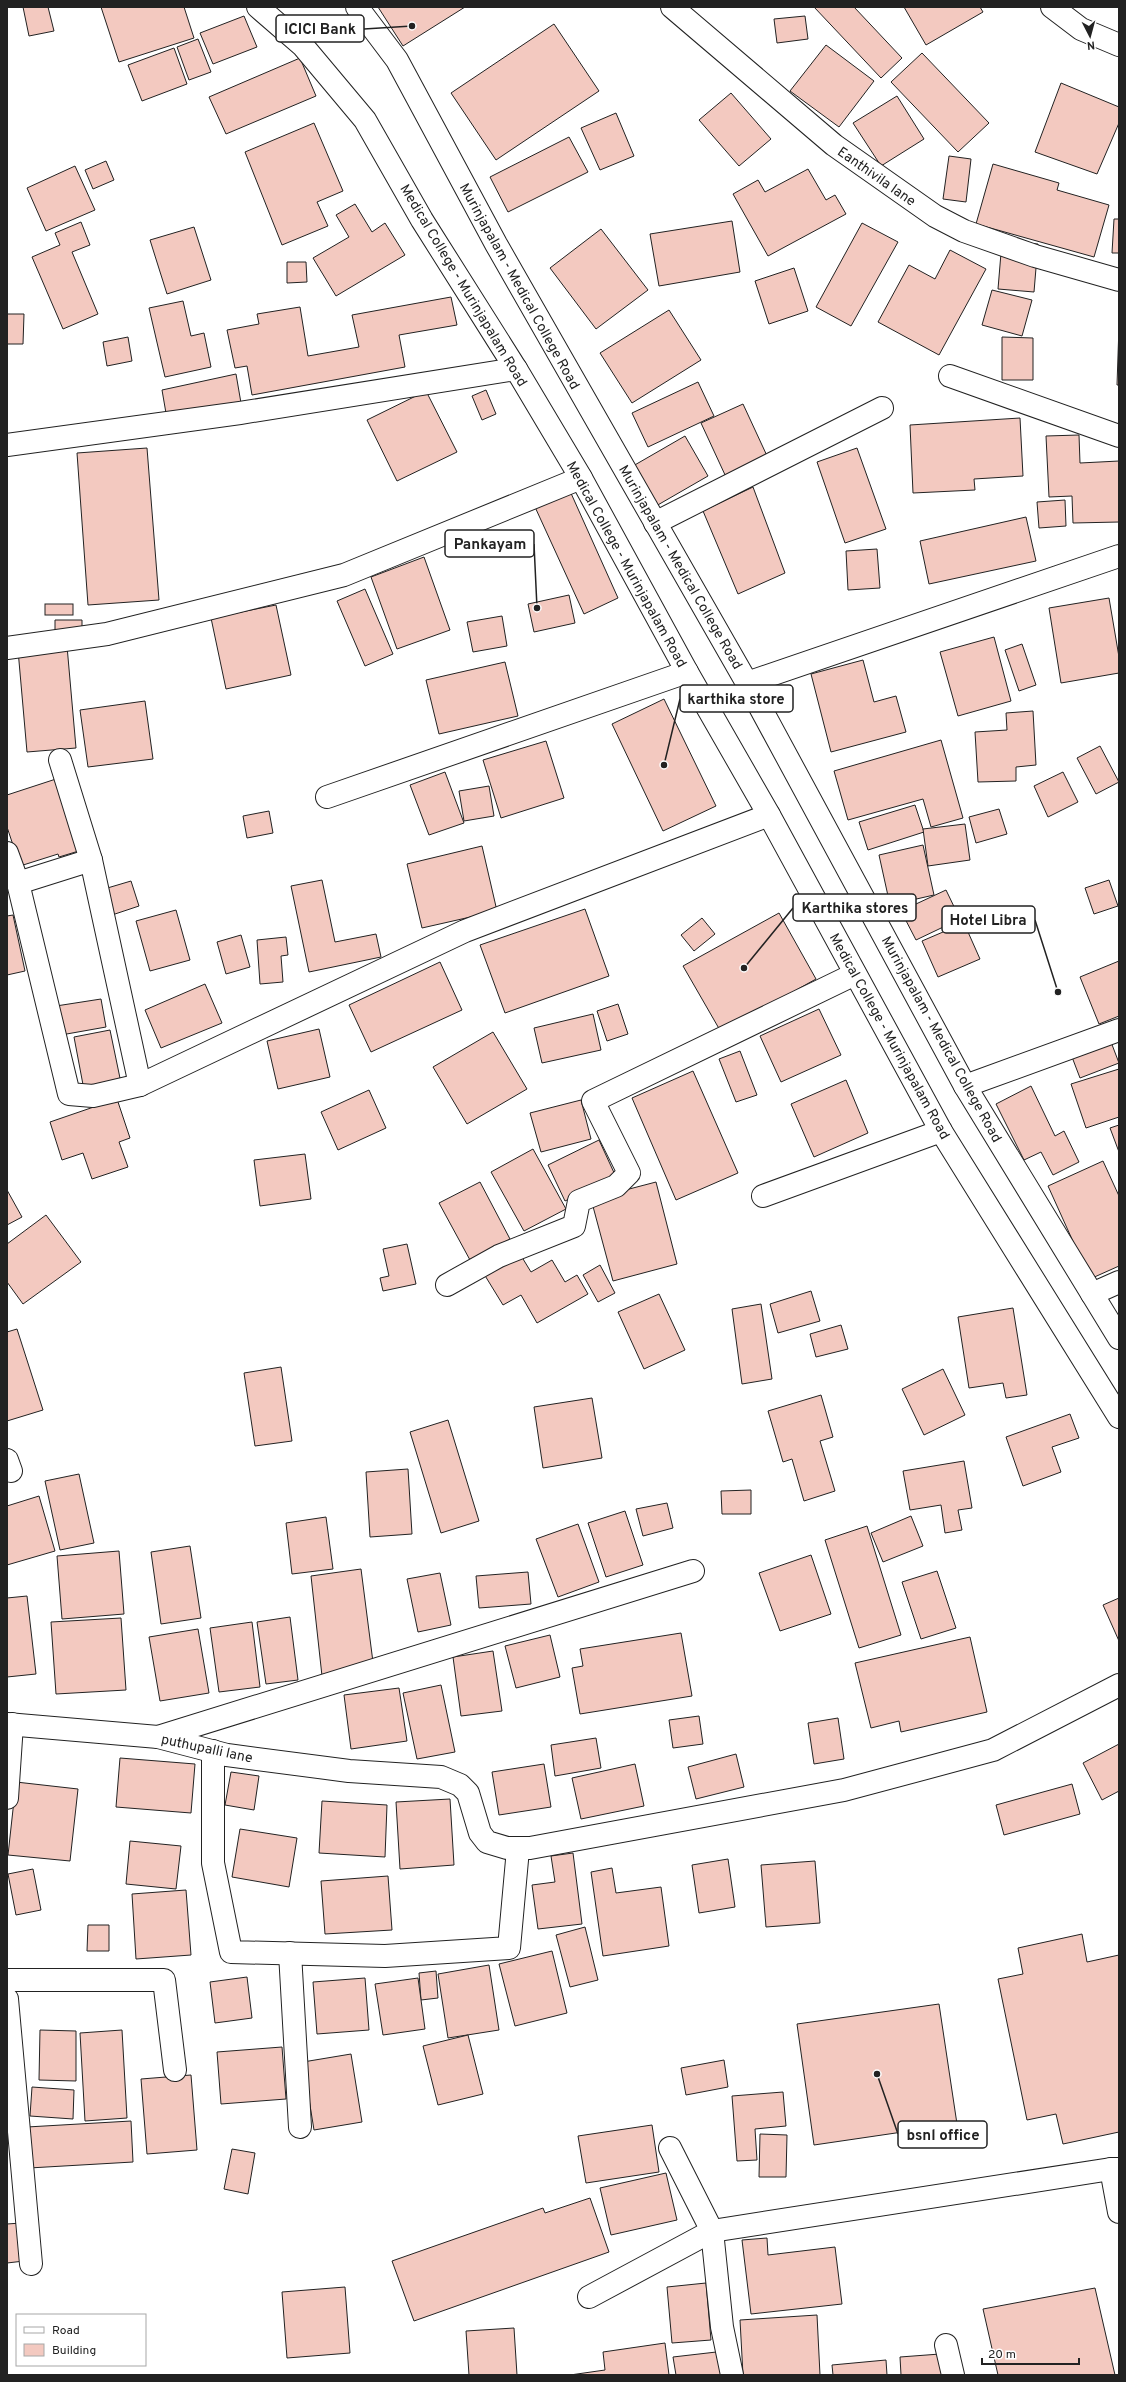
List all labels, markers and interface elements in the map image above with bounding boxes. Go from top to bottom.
callout: ICICI Bank [276,15,364,42]
north arrow [1070,16,1110,56]
text: ICICI Bank [284,21,356,40]
text: N [1086,38,1096,52]
street label: Eanthivila lane [834,144,919,211]
street label: Murinjapalam - Medical College Road [455,181,583,393]
street label: Medical College - Murinjapalam Road [395,182,530,390]
street label: Medical College - Murinjapalam Road [562,459,690,671]
street label: Murinjapalam - Medical College Road [614,463,745,673]
callout: Pankayam [445,530,534,557]
text: Pankayam [454,536,526,555]
callout: karthika store [680,685,793,712]
text: karthika store [687,691,785,710]
callout: Karthika stores [793,894,916,921]
text: Karthika stores [802,900,908,919]
callout: Hotel Libra [942,906,1035,933]
text: Hotel Libra [949,912,1027,931]
street label: Medical College - Murinjapalam Road [825,931,953,1143]
street label: Murinjapalam - Medical College Road [877,934,1005,1146]
street label: puthupalli lane [159,1731,254,1767]
callout: bsnl office [898,2121,987,2148]
text: bsnl office [906,2127,980,2146]
legend [16,2314,146,2366]
text: Road [52,2323,80,2339]
scale bar [982,2340,1079,2366]
text: Building [52,2343,96,2359]
text: 20 m [988,2347,1016,2363]

